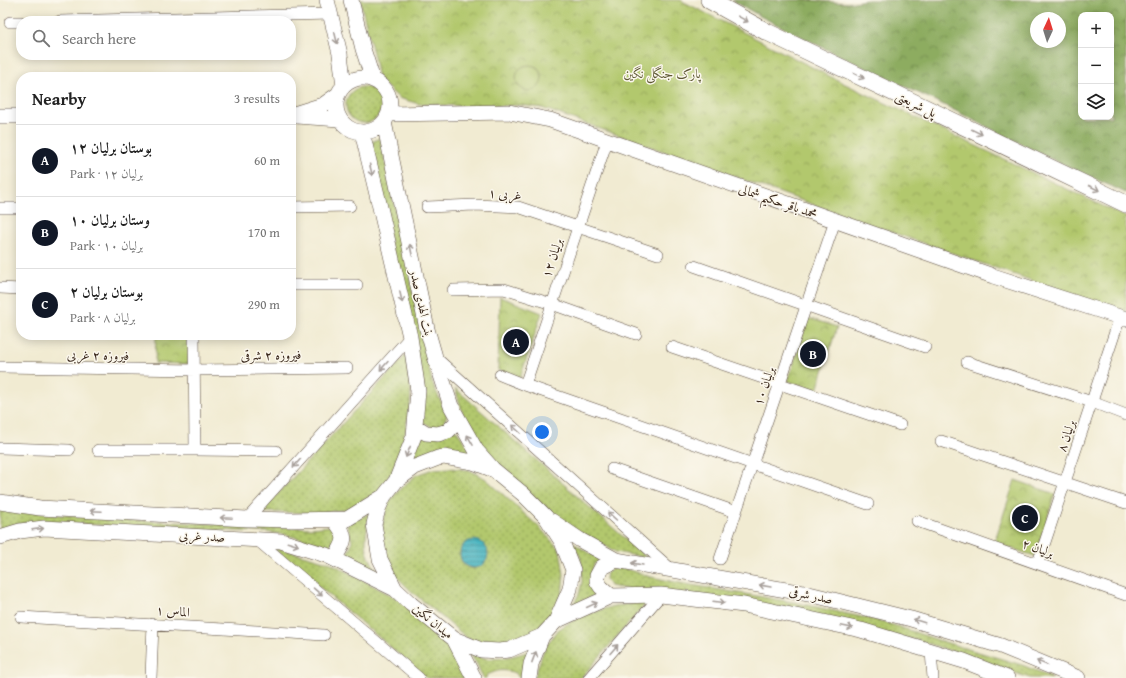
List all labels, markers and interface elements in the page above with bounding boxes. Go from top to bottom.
north arrow [1030,12,1066,48]
map controls [1078,12,1114,120]
button: + [1078,12,1114,48]
search box [16,16,296,60]
one-way arrow [737,16,749,23]
icon: search [30,27,52,49]
text: Search here [62,28,136,49]
one-way arrow [333,31,340,44]
button: − [1078,48,1114,84]
park label: پارک جنگلی نگین [623,64,701,84]
one-way arrow [853,73,865,80]
button: layers [1078,84,1114,120]
text: Nearby [32,86,86,111]
street label: پل شریعتی [892,86,940,122]
text: 3 results [234,89,280,108]
one-way arrow [970,129,982,136]
text: بوستان برلیان ۱۲ [70,137,152,158]
text: A [41,151,49,170]
text: 60 m [254,151,280,170]
one-way arrow [368,163,375,176]
text: Park · برلیان ۱۲ [70,164,143,183]
street label: محمد باقر حکیم شمالی [735,179,820,227]
street label: ۱ غربی [487,183,523,205]
one-way arrow [1088,185,1100,193]
text: وستان برلیان ۱۰ [70,209,150,230]
text: B [41,223,49,242]
text: 170 m [248,223,280,242]
street label: برلیان ۱۲ [537,235,567,280]
text: Park · برلیان ۱۰ [70,236,143,255]
one-way arrow [406,244,414,257]
street label: بنت الهدی صدر [405,265,439,339]
text: بوستان برلیان ۲ [70,281,143,302]
one-way arrow [398,290,405,303]
text: C [41,295,49,314]
text: 290 m [248,295,280,314]
text: Park · برلیان ۸ [70,308,136,327]
pin: A [503,327,529,357]
pin: B [800,339,826,369]
street label: فیروزه ۲ غربی [67,345,130,365]
street label: فیروزه ۲ شرقی [241,345,302,365]
one-way arrow [380,361,389,371]
street label: برلیان ۱۰ [748,363,780,408]
street label: برلیان ۸ [1052,417,1080,454]
your location [532,422,552,442]
one-way arrow [510,425,521,434]
one-way arrow [466,434,474,446]
one-way arrow [403,445,411,457]
one-way arrow [293,457,302,468]
pin: C [1012,503,1038,533]
one-way arrow [90,507,103,514]
one-way arrow [607,512,618,521]
one-way arrow [220,514,233,521]
one-way arrow [31,525,44,532]
street label: صدر غربی [178,525,226,547]
street label: برلیان ۲ [1020,534,1057,563]
one-way arrow [286,541,299,548]
one-way arrow [631,560,644,568]
street label: صدر شرقی [787,581,835,609]
one-way arrow [759,582,772,590]
one-way arrow [313,587,323,596]
street label: میدان نگین [409,599,457,643]
one-way arrow [713,599,726,606]
street label: الماس ۱ [155,600,191,622]
one-way arrow [586,601,598,608]
one-way arrow [912,617,925,624]
one-way arrow [840,623,853,631]
one-way arrow [610,643,619,654]
one-way arrow [531,651,539,663]
one-way arrow [1036,659,1048,666]

